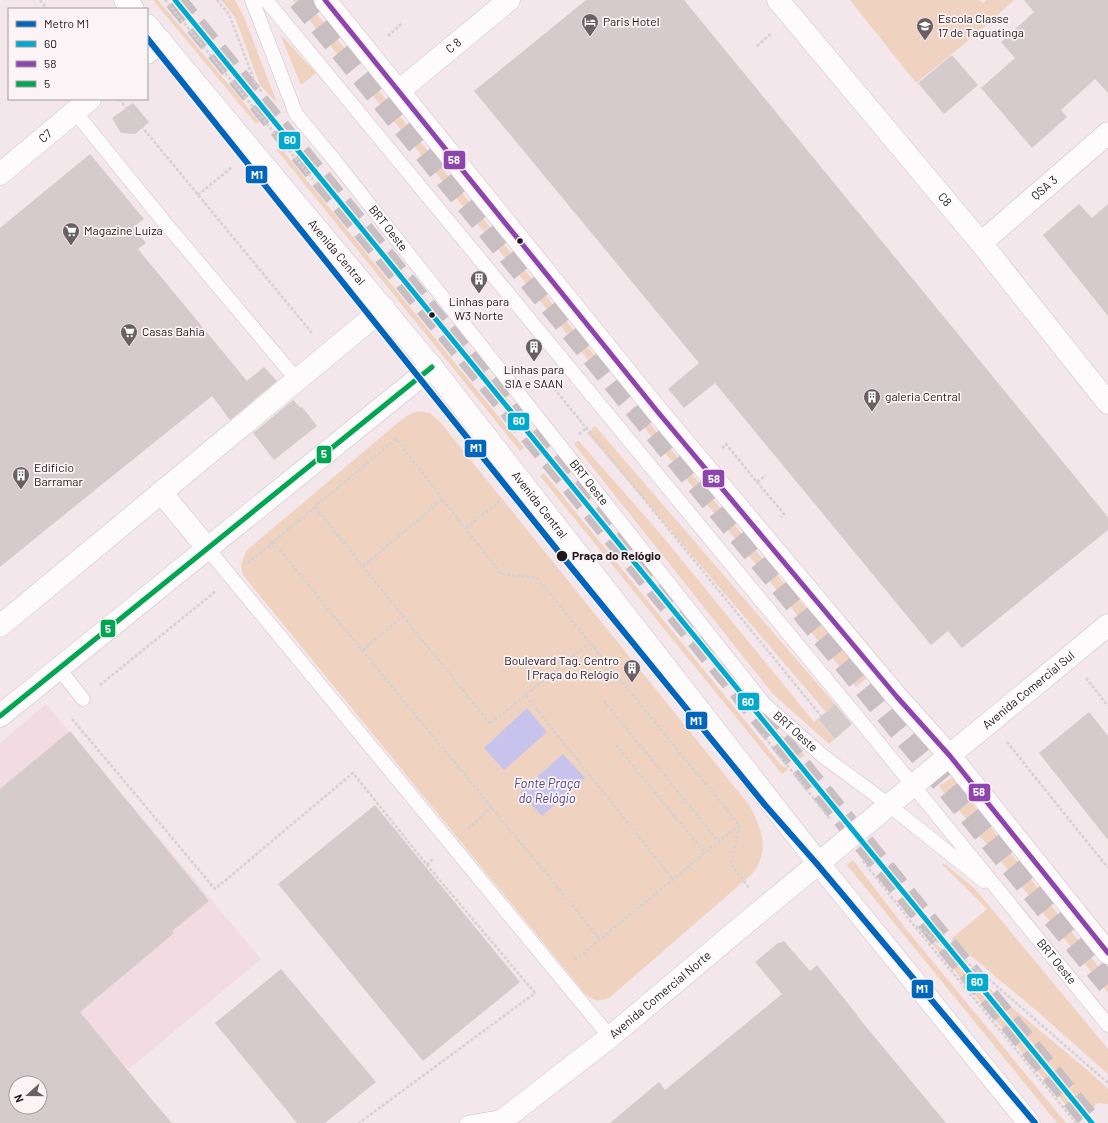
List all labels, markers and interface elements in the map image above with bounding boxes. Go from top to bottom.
legend [8,8,148,100]
place label: Escola Classe 17 de Taguatinga [938,11,1024,39]
hotel icon: Paris Hotel [580,12,600,37]
place label: Paris Hotel [603,14,659,28]
text: Metro M1 [44,16,89,30]
school or university icon: Escola Classe 17 de Taguatinga [915,16,935,41]
street label: C 8 [442,34,464,55]
text: 60 [44,36,57,50]
text: 58 [44,56,56,70]
text: 5 [44,76,50,90]
street label: C7 [35,126,54,145]
line badge: 60 [278,131,301,150]
text: 60 [284,133,296,146]
line badge: 58 [443,150,466,170]
text: 58 [448,153,460,166]
line badge: M1 [245,165,268,184]
text: M1 [251,168,263,181]
street label: QSA 3 [1028,172,1060,202]
street label: C8 [936,189,955,209]
street label: BRT Oeste [367,202,411,253]
street label: Avenida Central [306,216,369,287]
supermarket icon: Magazine Luiza [61,221,81,246]
place label: Magazine Luiza [84,223,163,237]
unlabelled marker [515,236,525,246]
building icon: Linhas para W3 Norte [469,269,489,294]
place label: Linhas para W3 Norte [449,294,509,322]
unlabelled marker [427,310,437,320]
supermarket icon: Casas Bahia [119,322,139,347]
place label: Casas Bahia [142,324,205,338]
building icon: Linhas para SIA e SAAN [524,337,544,362]
place label: Linhas para SIA e SAAN [504,362,564,390]
building icon: galeria Central [862,387,882,412]
place label: galeria Central [885,389,960,403]
line badge: 60 [507,412,530,431]
text: 60 [513,414,525,427]
line badge: M1 [464,439,487,458]
text: M1 [470,441,482,454]
line badge: 5 [316,445,332,464]
text: 5 [321,447,327,460]
street label: BRT Oeste [567,456,612,507]
place label: Edificio Barramar [34,460,83,488]
building icon: Edificio Barramar [11,465,31,490]
street label: Avenida Central [510,468,571,541]
line badge: 58 [702,469,725,488]
text: 58 [708,472,720,485]
place label: Praça do Relógio [572,548,661,562]
marker: Praça do Relógio [555,549,569,563]
line badge: 5 [100,619,116,638]
text: 5 [105,622,111,635]
street label: Avenida Comercial Sul [979,648,1077,731]
place label: Boulevard Tag. Centro | Praça do Relógio [504,653,619,681]
building icon: Boulevard Tag. Centro | Praça do Relógio [622,658,642,683]
line badge: 60 [737,692,760,711]
text: 60 [742,695,754,708]
street label: BRT Oeste [771,708,821,754]
line badge: M1 [685,711,708,730]
text: M1 [690,714,702,727]
water label: Fonte Praça do Relógio [514,775,580,806]
line badge: 58 [968,783,991,802]
text: 58 [973,785,985,798]
street label: BRT Oeste [1035,936,1080,987]
street label: Avenida Comercial Norte [606,948,713,1041]
line badge: 60 [966,973,989,992]
text: 60 [971,975,983,988]
line badge: M1 [911,979,934,999]
text: M1 [916,982,928,995]
north arrow [8,1075,48,1115]
text: N [11,1093,26,1105]

